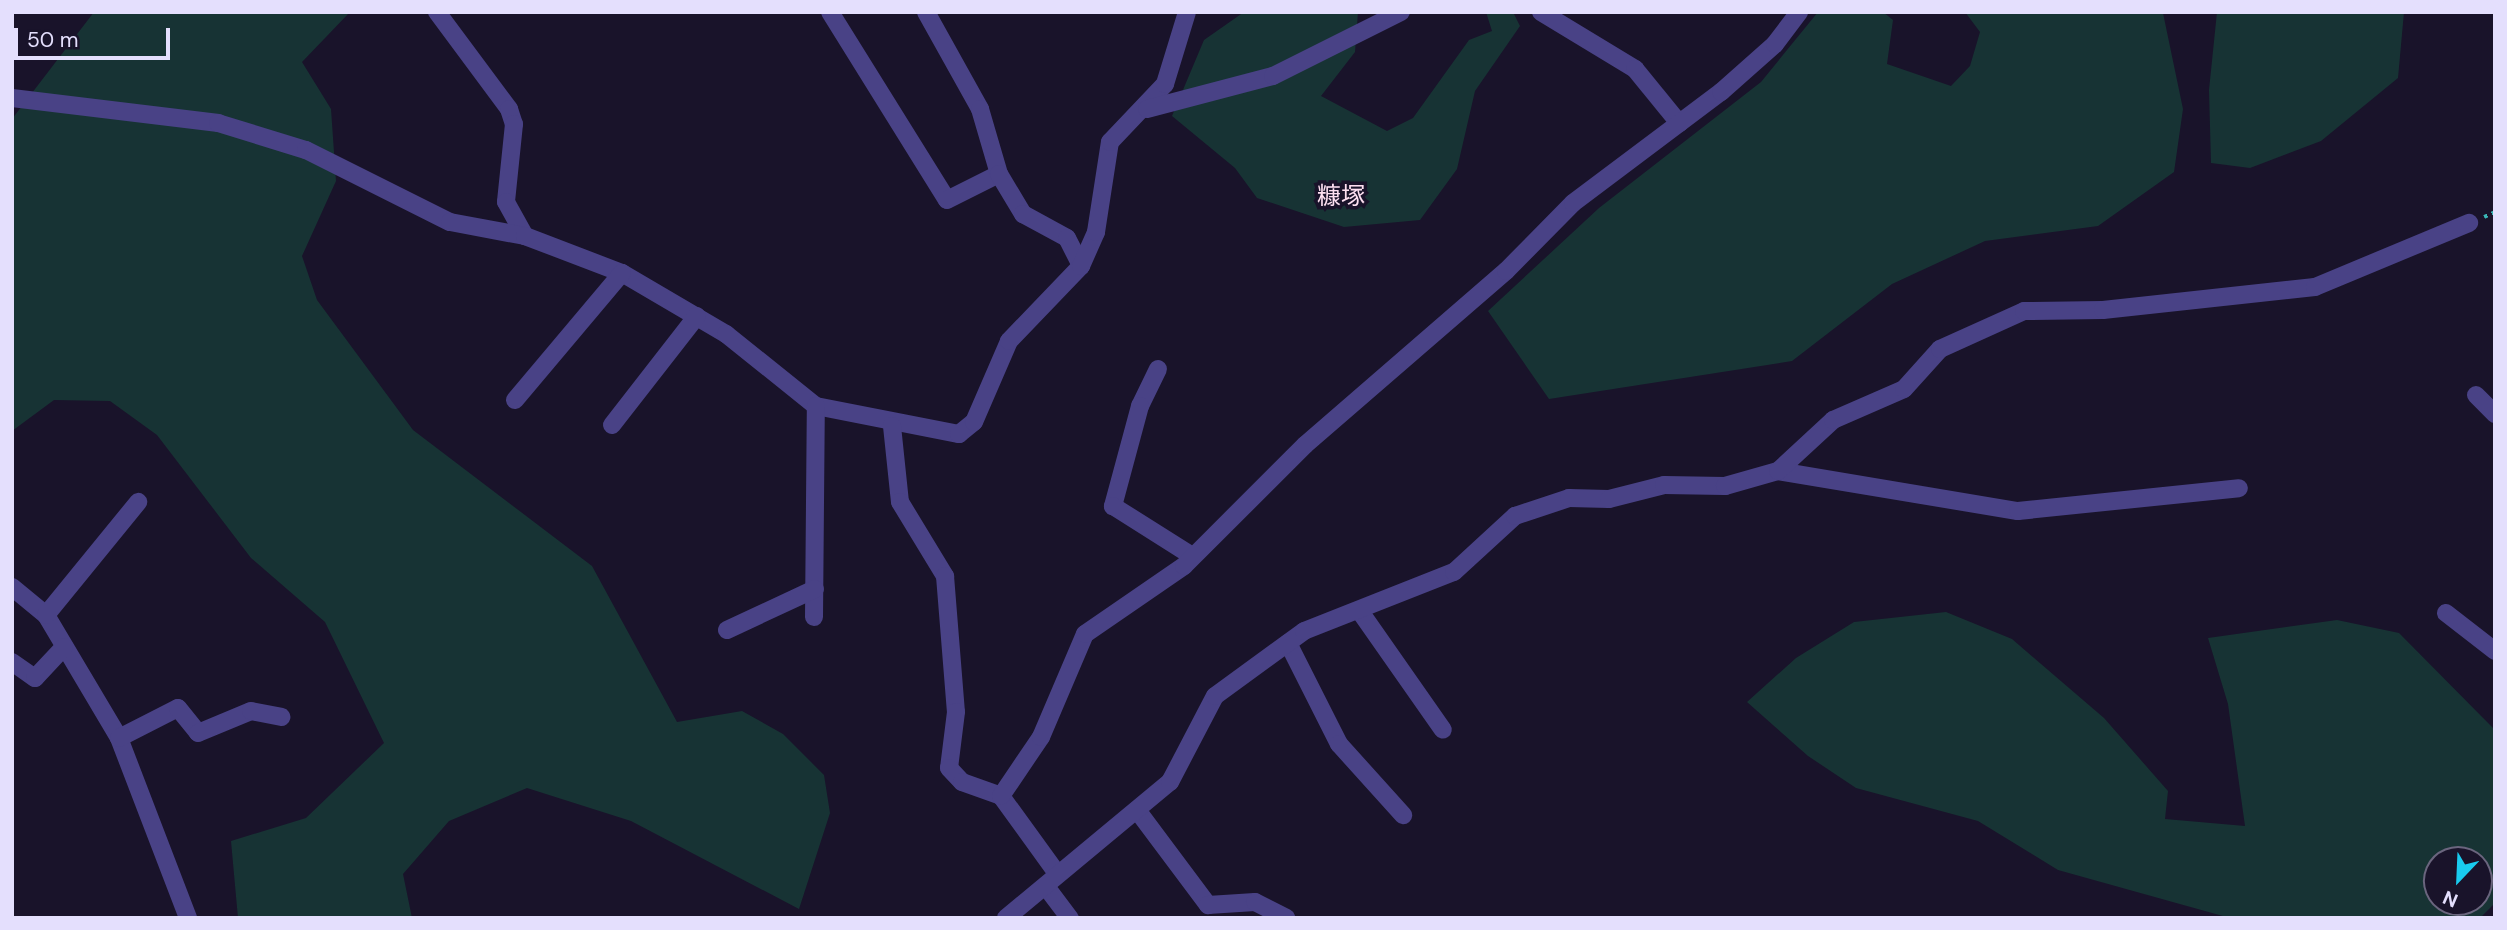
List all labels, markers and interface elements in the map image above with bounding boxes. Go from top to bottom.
scale bar [18,14,173,58]
text: 50 m [27,26,78,54]
district label: 糠塚 [1317,182,1365,210]
north arrow [2423,846,2493,916]
text: N [2439,885,2462,913]

